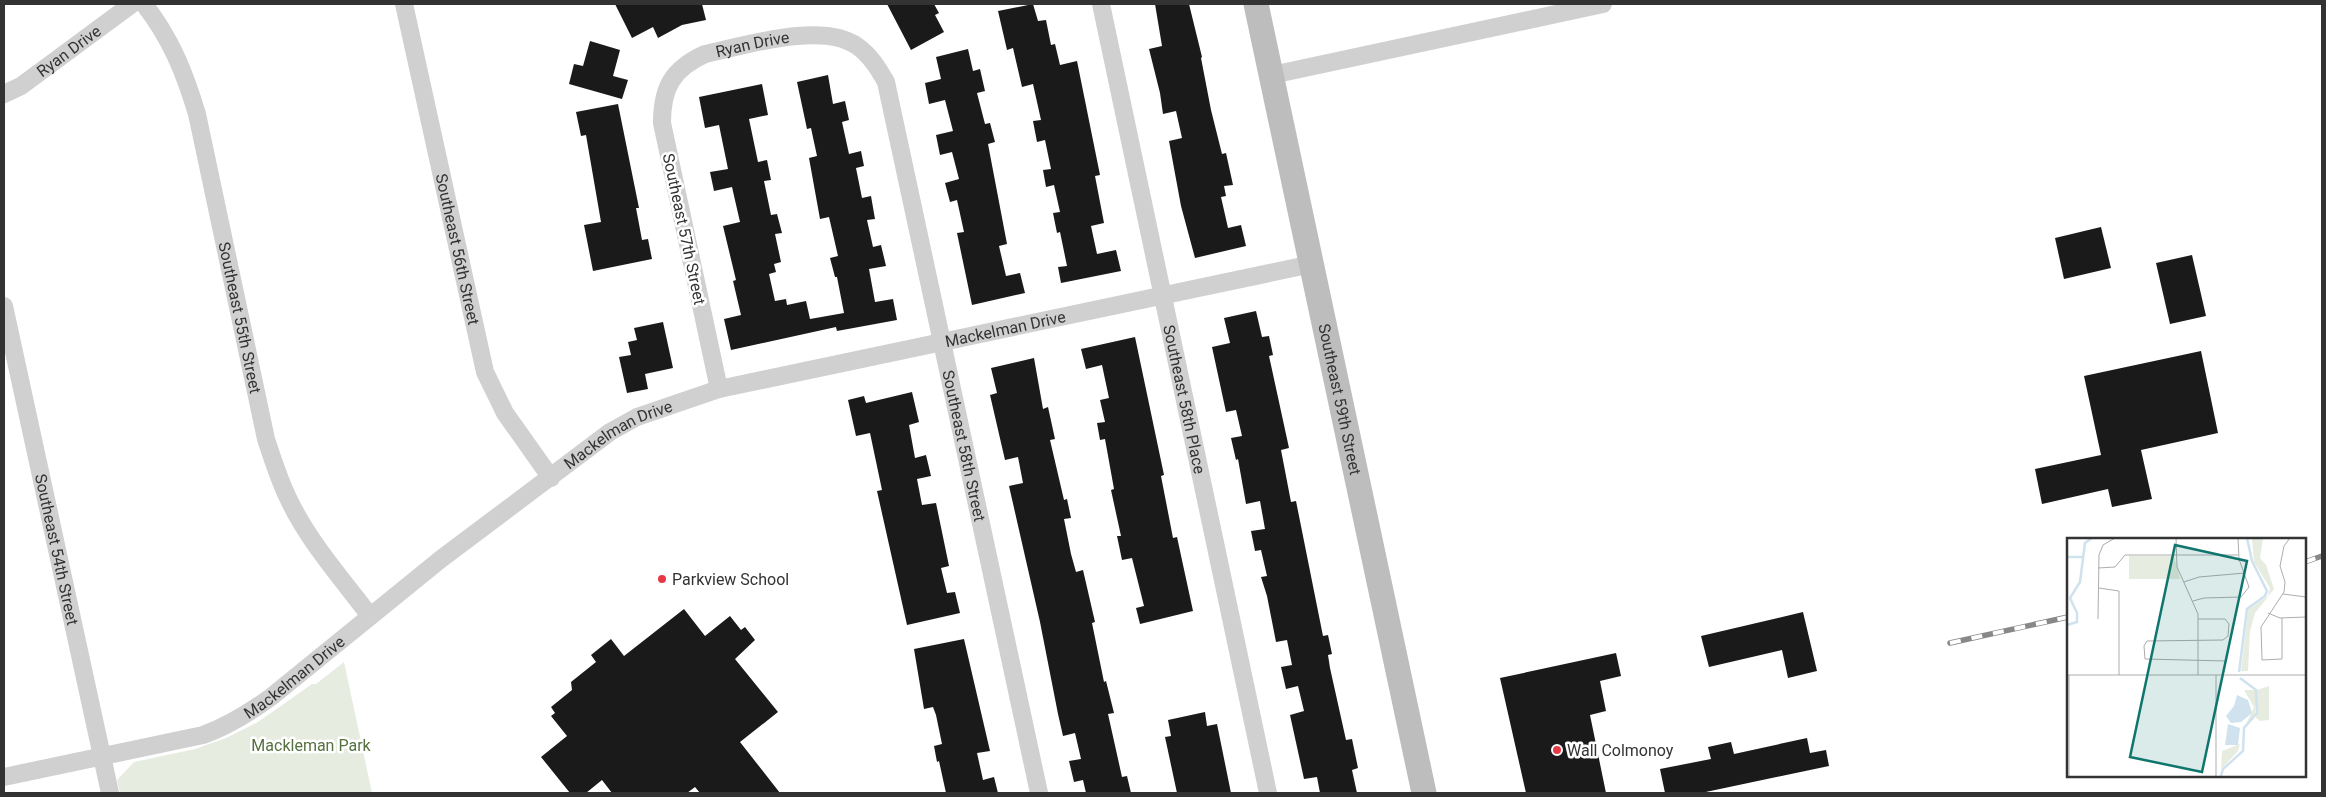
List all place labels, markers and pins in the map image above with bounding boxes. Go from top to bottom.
place label: Parkview School [672,570,789,589]
marker: Parkview School [656,573,668,585]
place label: Wall Colmonoy [1567,741,1674,760]
marker: Wall Colmonoy [1551,744,1563,756]

